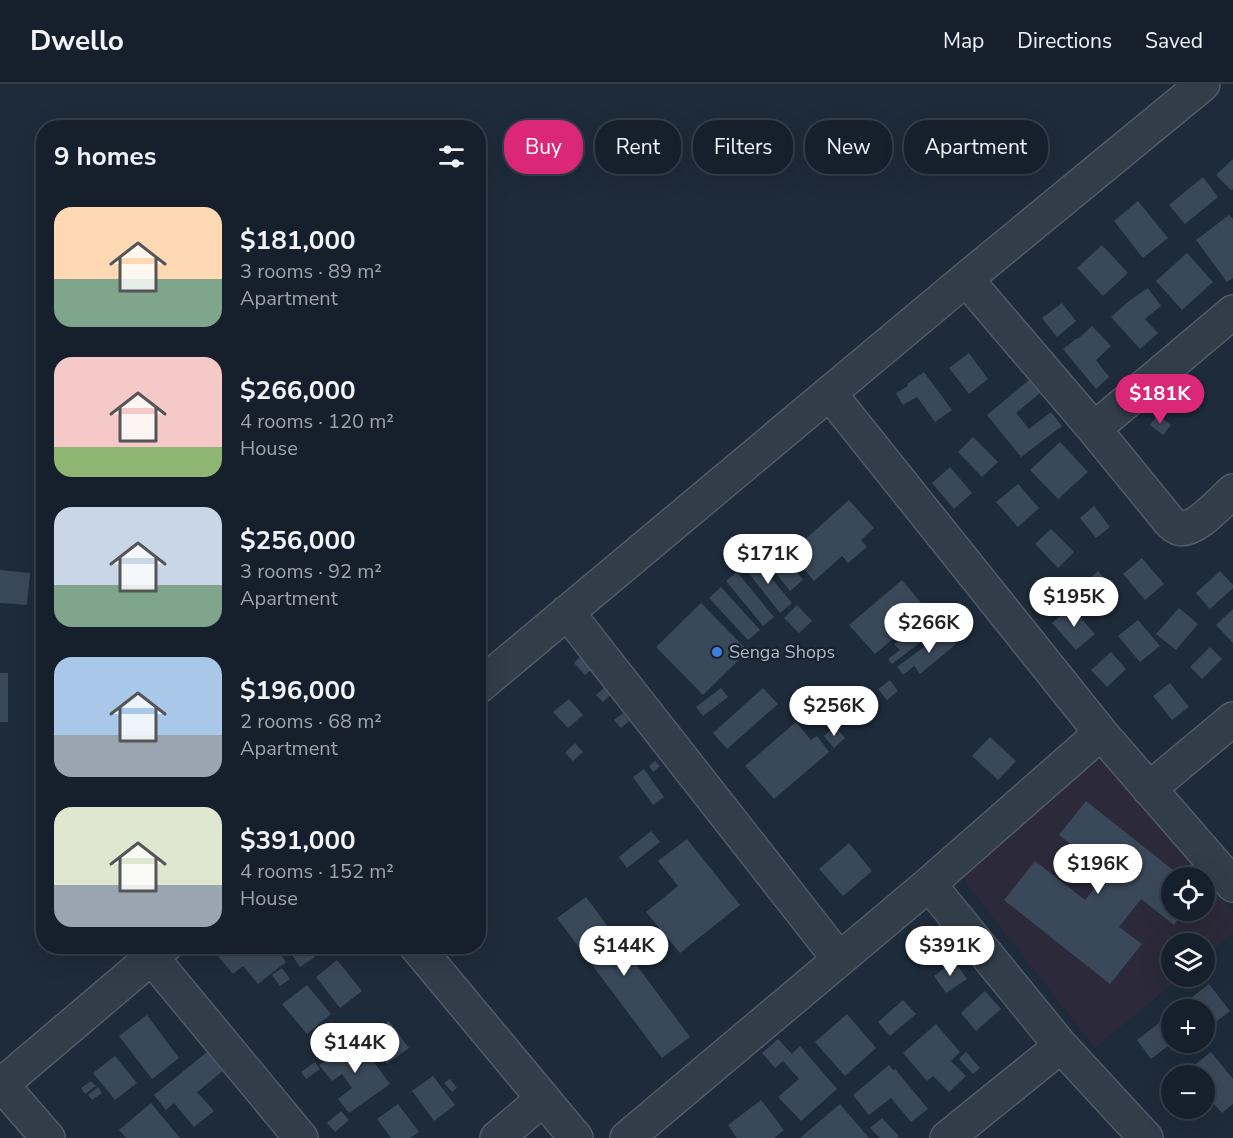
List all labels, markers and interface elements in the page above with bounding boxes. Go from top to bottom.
text: Dwello [30,22,124,60]
text: Map [943,27,984,55]
text: Directions [1017,27,1112,55]
text: Saved [1145,27,1203,55]
chip: Buy [504,120,583,174]
chip: Rent [595,120,681,174]
chip: Filters [693,120,793,174]
chip: New [805,120,892,174]
chip: Apartment [904,120,1048,174]
text: 9 homes [54,139,156,174]
icon: filters [435,140,468,173]
text: $181,000 [240,223,356,258]
icon: home [102,231,174,303]
text: 3 rooms · 89 m² [240,258,382,285]
text: Apartment [240,285,338,312]
text: $266,000 [240,373,356,408]
pin: $181K [1118,374,1202,425]
text: $181K [1129,380,1191,407]
icon: home [102,381,174,453]
text: 4 rooms · 120 m² [240,408,394,435]
text: House [240,435,298,462]
text: $256,000 [240,523,356,558]
icon: home [102,531,174,603]
pin: $171K [726,534,810,585]
text: $171K [737,540,799,567]
text: 3 rooms · 92 m² [240,558,382,585]
pin: $195K [1032,577,1116,628]
text: $195K [1043,583,1105,610]
text: Apartment [240,585,338,612]
pin: $266K [887,603,971,654]
text: $266K [898,609,960,636]
place label: Senga Shops [729,640,835,664]
marker: Senga Shops [710,645,724,659]
text: $196,000 [240,673,356,708]
icon: home [102,681,174,753]
pin: $256K [792,686,876,737]
text: $256K [803,692,865,719]
text: 2 rooms · 68 m² [240,708,382,735]
text: Apartment [240,735,338,762]
text: $391,000 [240,823,356,858]
icon: home [102,831,174,903]
pin: $196K [1056,844,1140,895]
text: $196K [1067,850,1129,877]
text: 4 rooms · 152 m² [240,858,394,885]
map controls [1161,867,1215,1119]
button: locate [1161,867,1215,921]
text: House [240,885,298,912]
pin: $144K [582,926,666,977]
pin: $391K [908,926,992,977]
text: $144K [593,932,655,959]
text: $391K [919,932,981,959]
button: layers [1161,933,1215,987]
button: + [1161,999,1215,1053]
pin: $144K [313,1023,397,1074]
text: $144K [324,1029,386,1056]
button: − [1161,1065,1215,1119]

